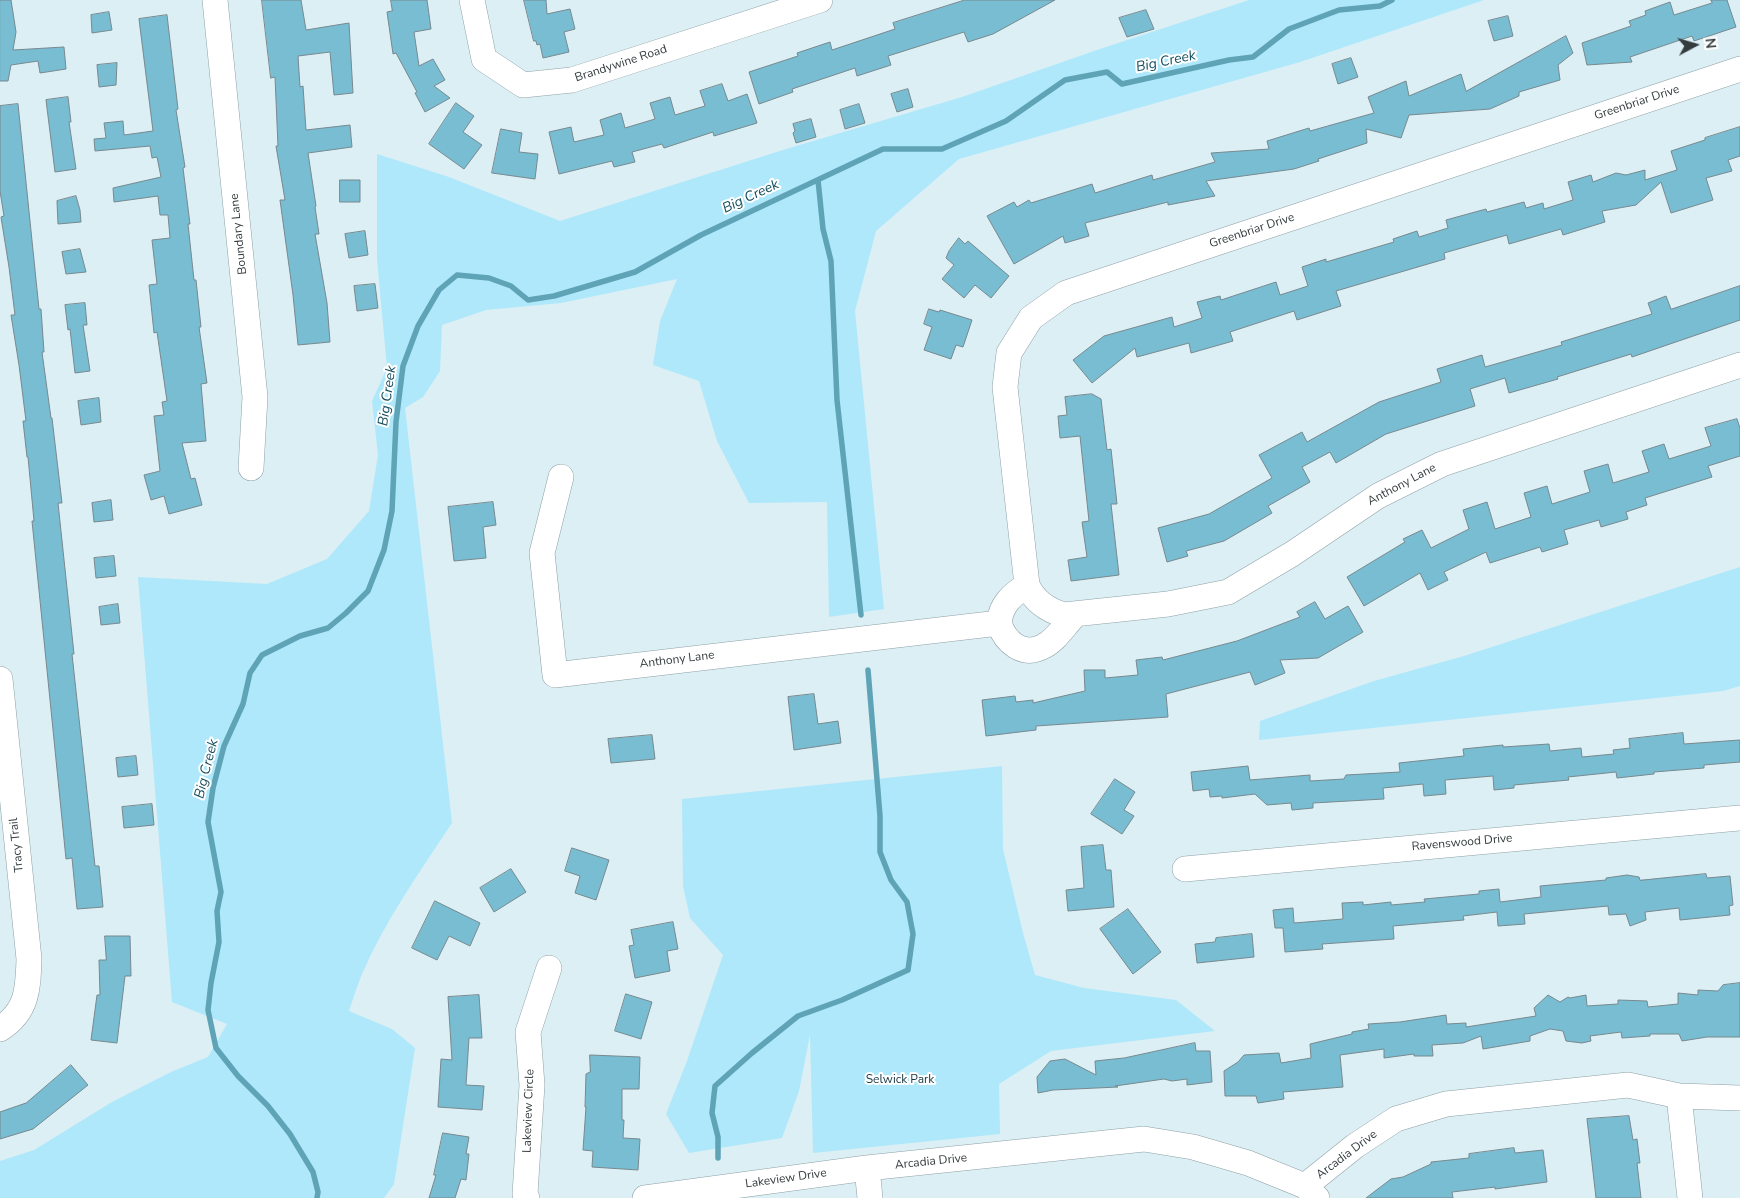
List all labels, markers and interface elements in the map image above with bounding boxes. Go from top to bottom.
north arrow [1670,20,1720,70]
text: N [1700,37,1720,50]
street label: Brandywine Road [573,42,669,86]
water label: Big Creek [1135,47,1197,77]
street label: Greenbriar Drive [1593,82,1681,124]
water label: Big Creek [720,177,782,217]
street label: Boundary Lane [228,193,250,275]
street label: Greenbriar Drive [1208,210,1296,252]
water label: Big Creek [375,365,401,427]
street label: Anthony Lane [1365,461,1439,509]
street label: Anthony Lane [639,648,715,672]
water label: Big Creek [192,737,222,801]
street label: Tracy Trail [7,817,27,873]
street label: Ravenswood Drive [1411,831,1513,855]
street label: Lakeview Circle [520,1069,538,1153]
park label: Selwick Park [866,1073,934,1087]
street label: Arcadia Drive [1314,1127,1380,1183]
street label: Arcadia Drive [894,1151,968,1173]
street label: Lakeview Drive [744,1166,828,1192]

